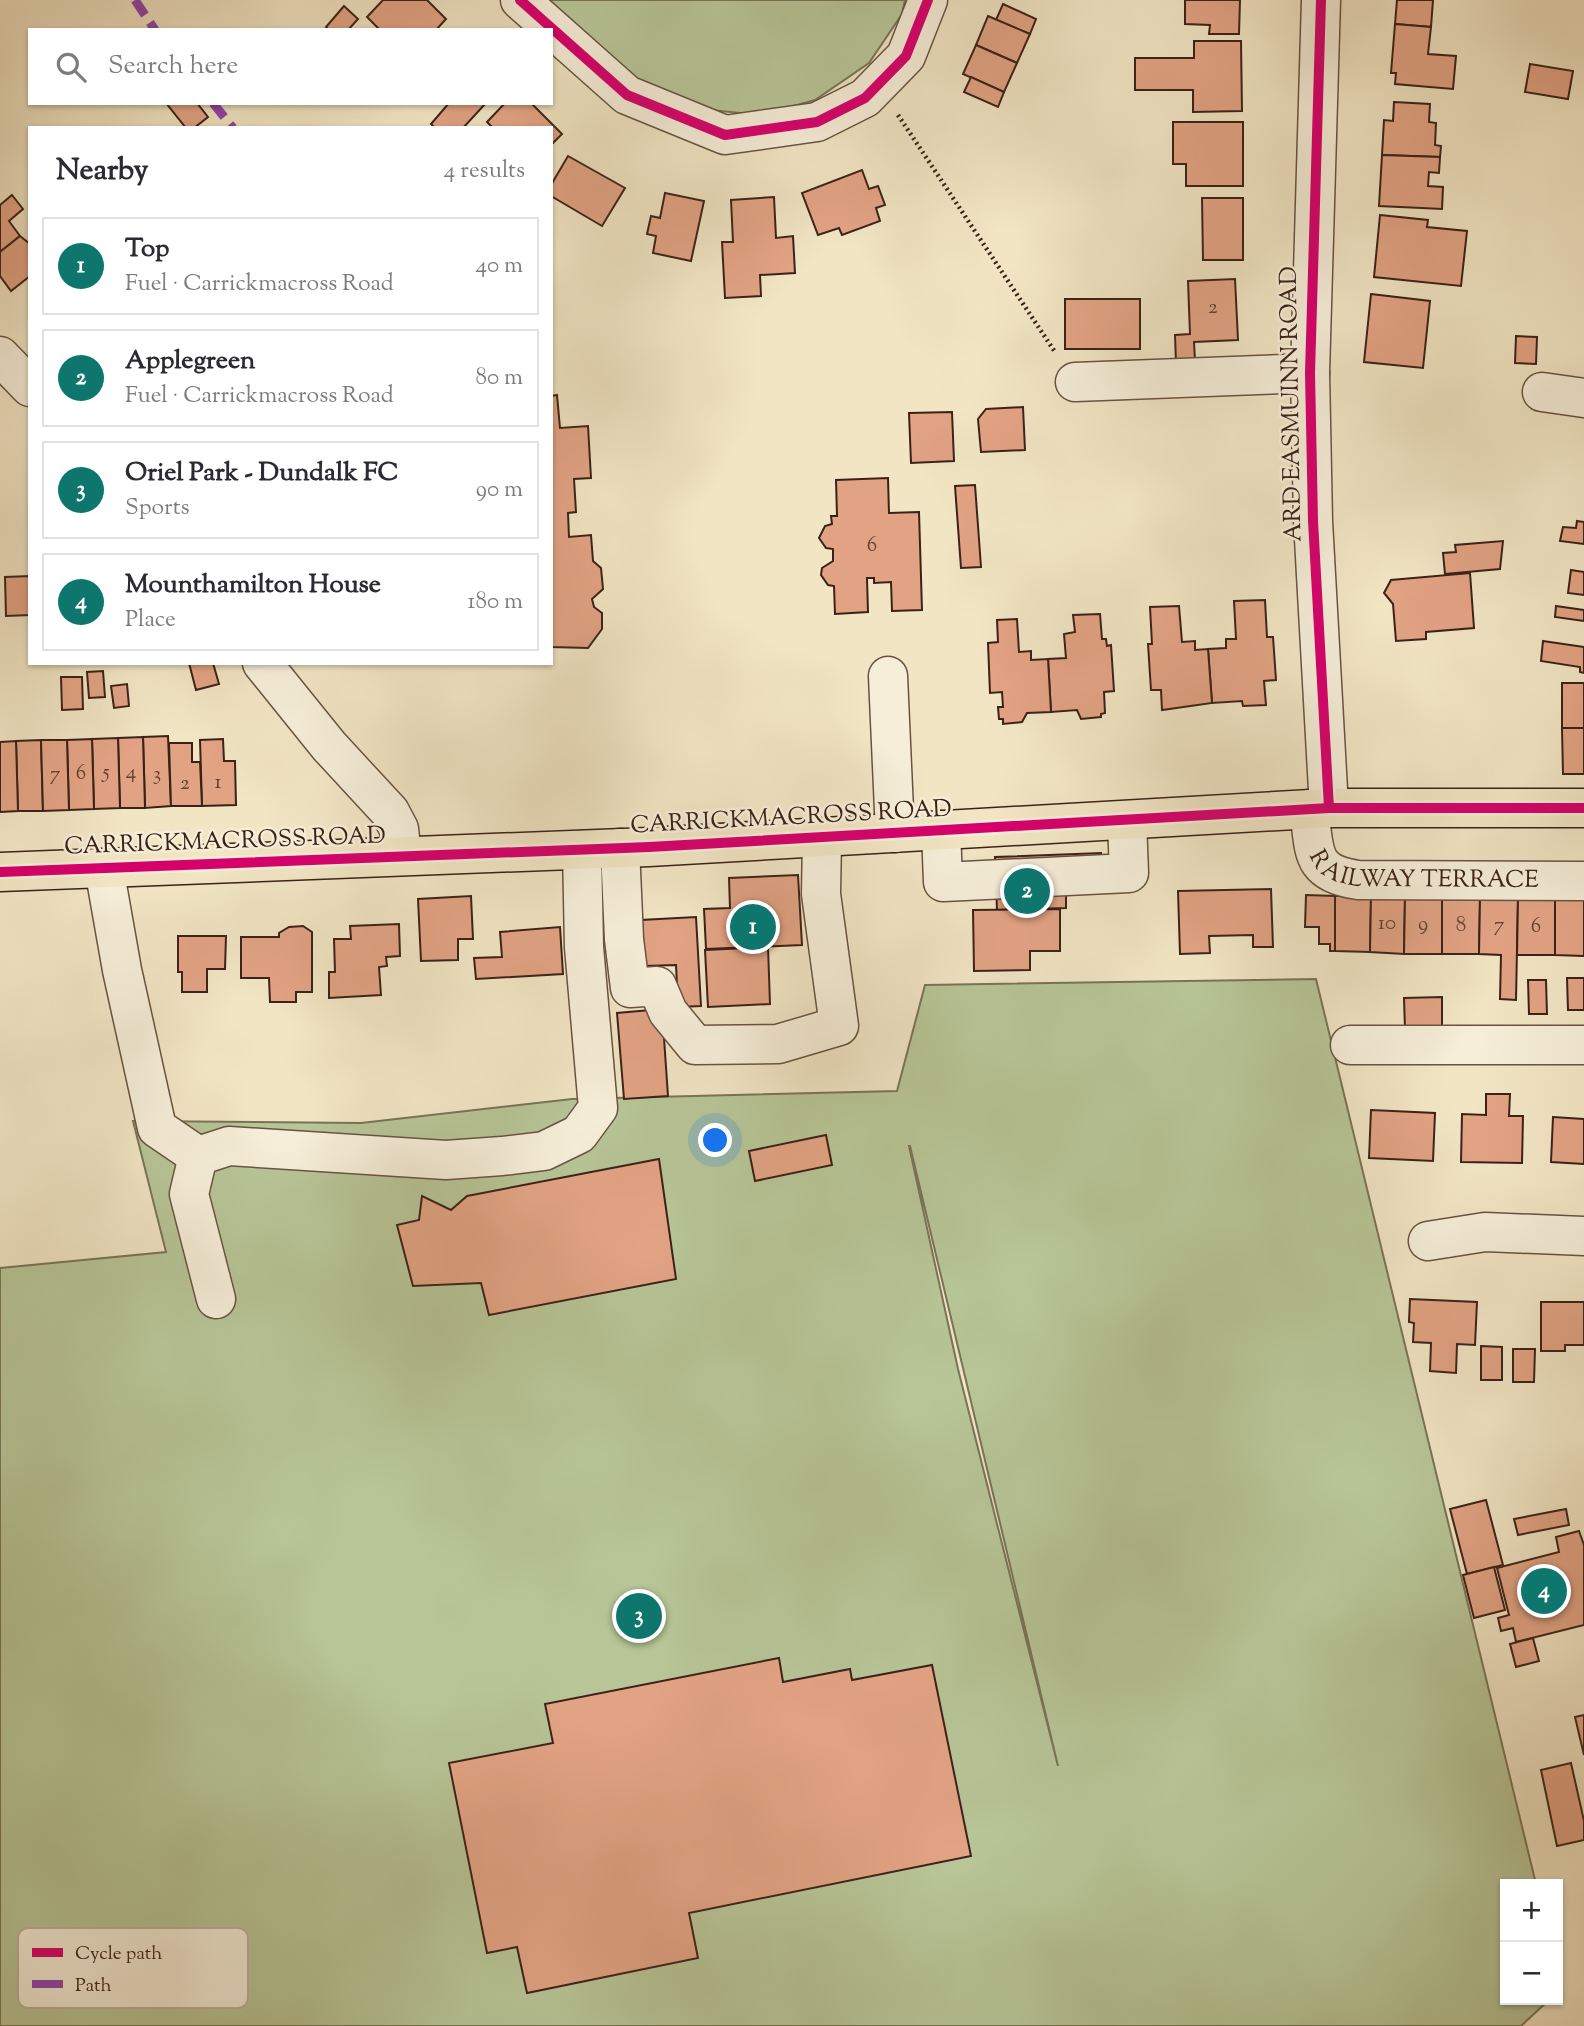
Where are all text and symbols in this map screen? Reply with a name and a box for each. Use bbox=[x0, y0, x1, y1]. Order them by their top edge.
search box bbox=[28, 28, 553, 105]
icon: search bbox=[52, 48, 90, 86]
text: Search here bbox=[108, 48, 238, 85]
text: Nearby bbox=[56, 150, 148, 193]
text: 4 results bbox=[444, 155, 525, 188]
text: Top bbox=[125, 231, 169, 268]
text: 1 bbox=[77, 250, 85, 283]
text: 40 m bbox=[476, 250, 523, 283]
street label: ARD EASMUINN ROAD bbox=[1273, 266, 1311, 542]
text: Fuel · Carrickmacross Road bbox=[125, 268, 394, 301]
house number: 2 bbox=[1208, 293, 1218, 323]
text: Applegreen bbox=[125, 343, 255, 380]
text: 2 bbox=[76, 362, 86, 395]
text: 80 m bbox=[475, 362, 523, 395]
text: Fuel · Carrickmacross Road bbox=[125, 380, 394, 413]
text: Oriel Park - Dundalk FC bbox=[125, 455, 399, 492]
text: 3 bbox=[76, 474, 86, 507]
text: 90 m bbox=[476, 474, 523, 507]
text: Sports bbox=[125, 492, 190, 525]
house number: 6 bbox=[867, 531, 877, 561]
text: Mounthamilton House bbox=[125, 567, 381, 604]
text: 4 bbox=[75, 586, 87, 619]
text: 180 m bbox=[468, 586, 523, 619]
text: Place bbox=[125, 604, 176, 637]
house number: 5 bbox=[101, 758, 110, 788]
house number: 4 bbox=[126, 758, 136, 788]
house number: 6 bbox=[76, 759, 86, 789]
house number: 7 bbox=[50, 760, 61, 790]
house number: 3 bbox=[153, 760, 161, 790]
house number: 1 bbox=[214, 768, 222, 798]
house number: 2 bbox=[180, 769, 190, 799]
street label: CARRICKMACROSS ROAD bbox=[629, 793, 953, 843]
street label: CARRICKMACROSS ROAD bbox=[64, 819, 386, 865]
street label: RAILWAY TERRACE bbox=[1299, 844, 1539, 898]
pin: 2 bbox=[1004, 865, 1050, 917]
pin: 1 bbox=[730, 901, 776, 953]
house number: 10 bbox=[1378, 909, 1396, 939]
house number: 9 bbox=[1418, 910, 1428, 940]
house number: 8 bbox=[1456, 911, 1466, 941]
house number: 7 bbox=[1494, 911, 1505, 941]
house number: 6 bbox=[1531, 912, 1541, 942]
your location bbox=[698, 1123, 732, 1157]
pin: 4 bbox=[1521, 1565, 1567, 1617]
pin: 3 bbox=[616, 1590, 662, 1642]
map controls bbox=[1500, 1879, 1563, 2005]
button: + bbox=[1500, 1879, 1563, 1942]
legend bbox=[18, 1928, 248, 2008]
text: Cycle path bbox=[75, 1941, 162, 1968]
button: − bbox=[1500, 1942, 1563, 2005]
text: Path bbox=[75, 1973, 112, 2000]

